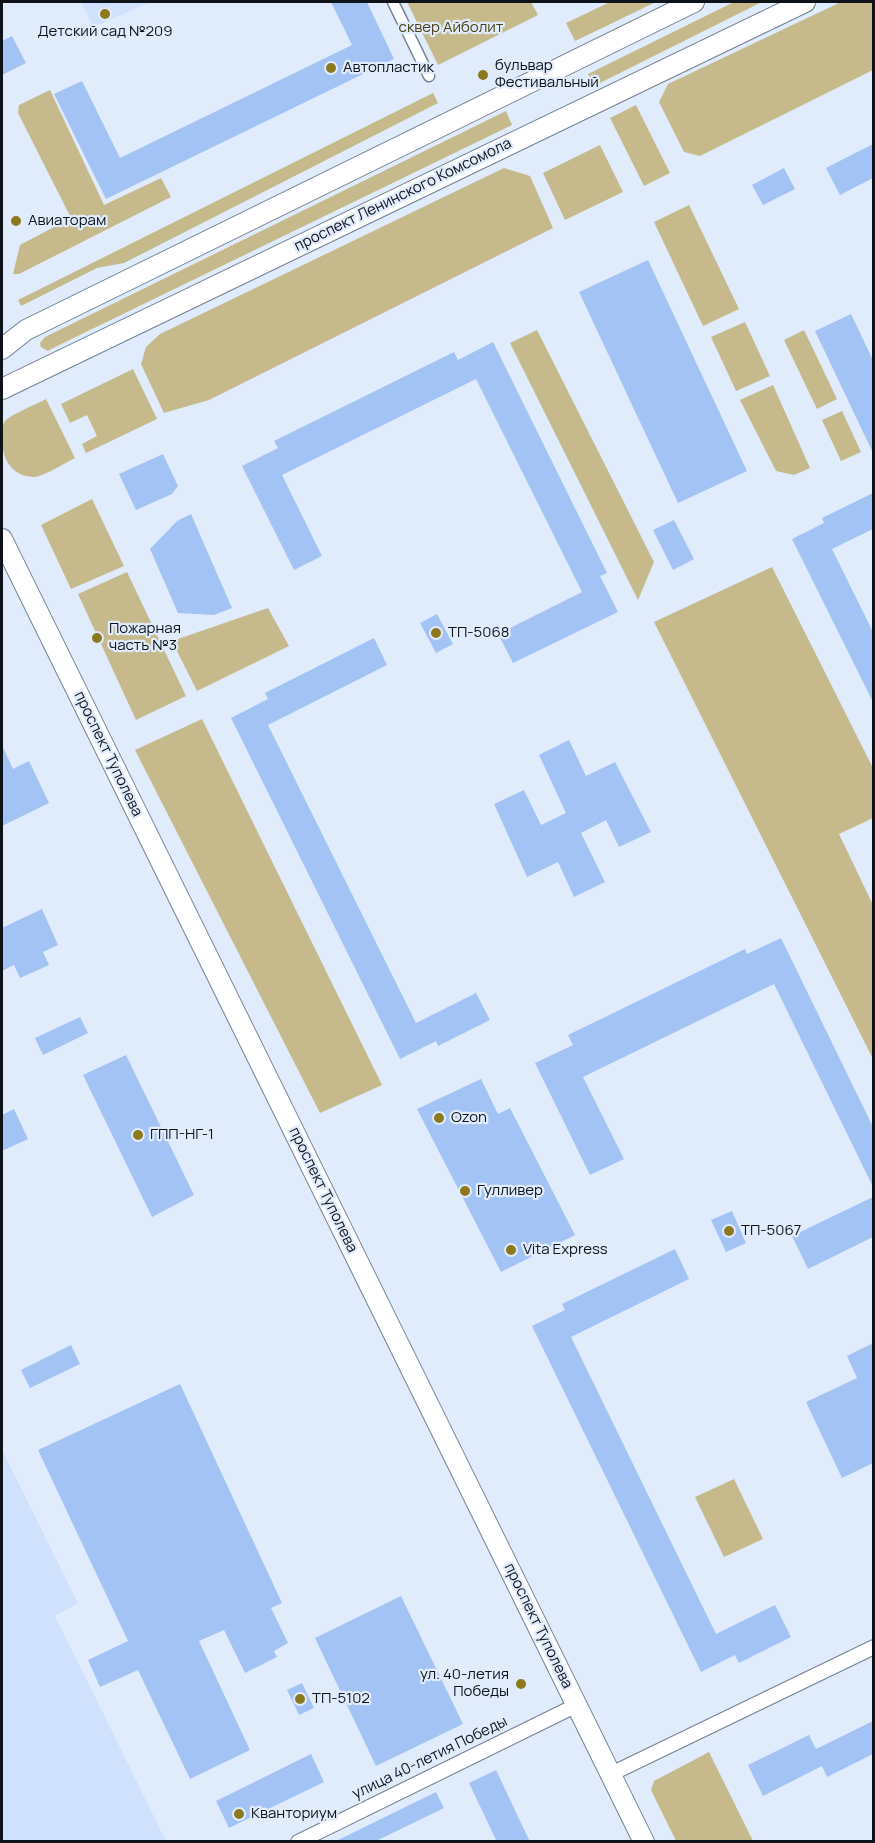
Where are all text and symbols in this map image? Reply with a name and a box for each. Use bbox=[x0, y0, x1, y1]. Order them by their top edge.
marker: Детский сад №209 bbox=[98, 7, 112, 21]
park label: сквер Айболит bbox=[399, 19, 503, 37]
place label: Детский сад №209 bbox=[37, 23, 173, 41]
place label: бульвар Фестивальный bbox=[495, 57, 599, 92]
place label: Автопластик bbox=[343, 59, 434, 77]
marker: Автопластик bbox=[324, 61, 338, 75]
marker: бульвар Фестивальный bbox=[476, 68, 490, 82]
street label: проспект Ленинского Комсомола bbox=[292, 134, 514, 256]
place label: Авиаторам bbox=[28, 212, 106, 230]
marker: Авиаторам bbox=[9, 214, 23, 228]
place label: Пожарная часть №3 bbox=[109, 620, 181, 655]
place label: ТП-5068 bbox=[448, 624, 509, 642]
marker: ТП-5068 bbox=[429, 626, 443, 640]
marker: Пожарная часть №3 bbox=[90, 631, 104, 645]
street label: проспект Туполева bbox=[70, 689, 146, 819]
place label: Ozon bbox=[451, 1109, 487, 1127]
marker: Ozon bbox=[432, 1111, 446, 1125]
street label: проспект Туполева bbox=[285, 1125, 361, 1255]
place label: ГПП-НГ-1 bbox=[150, 1126, 214, 1144]
marker: ГПП-НГ-1 bbox=[131, 1128, 145, 1142]
place label: Гулливер bbox=[477, 1182, 543, 1200]
marker: Гулливер bbox=[458, 1184, 472, 1198]
place label: ТП-5067 bbox=[741, 1222, 801, 1240]
marker: ТП-5067 bbox=[722, 1224, 736, 1238]
place label: Vita Express bbox=[523, 1241, 608, 1259]
marker: Vita Express bbox=[504, 1243, 518, 1257]
street label: проспект Туполева bbox=[500, 1561, 576, 1691]
place label: ул. 40-летия Победы bbox=[420, 1666, 509, 1701]
marker: ул. 40-летия Победы bbox=[514, 1677, 528, 1691]
place label: ТП-5102 bbox=[312, 1690, 370, 1708]
marker: ТП-5102 bbox=[293, 1692, 307, 1706]
street label: улица 40-летия Победы bbox=[350, 1713, 510, 1803]
place label: Кванториум bbox=[251, 1805, 337, 1823]
marker: Кванториум bbox=[232, 1807, 246, 1821]

